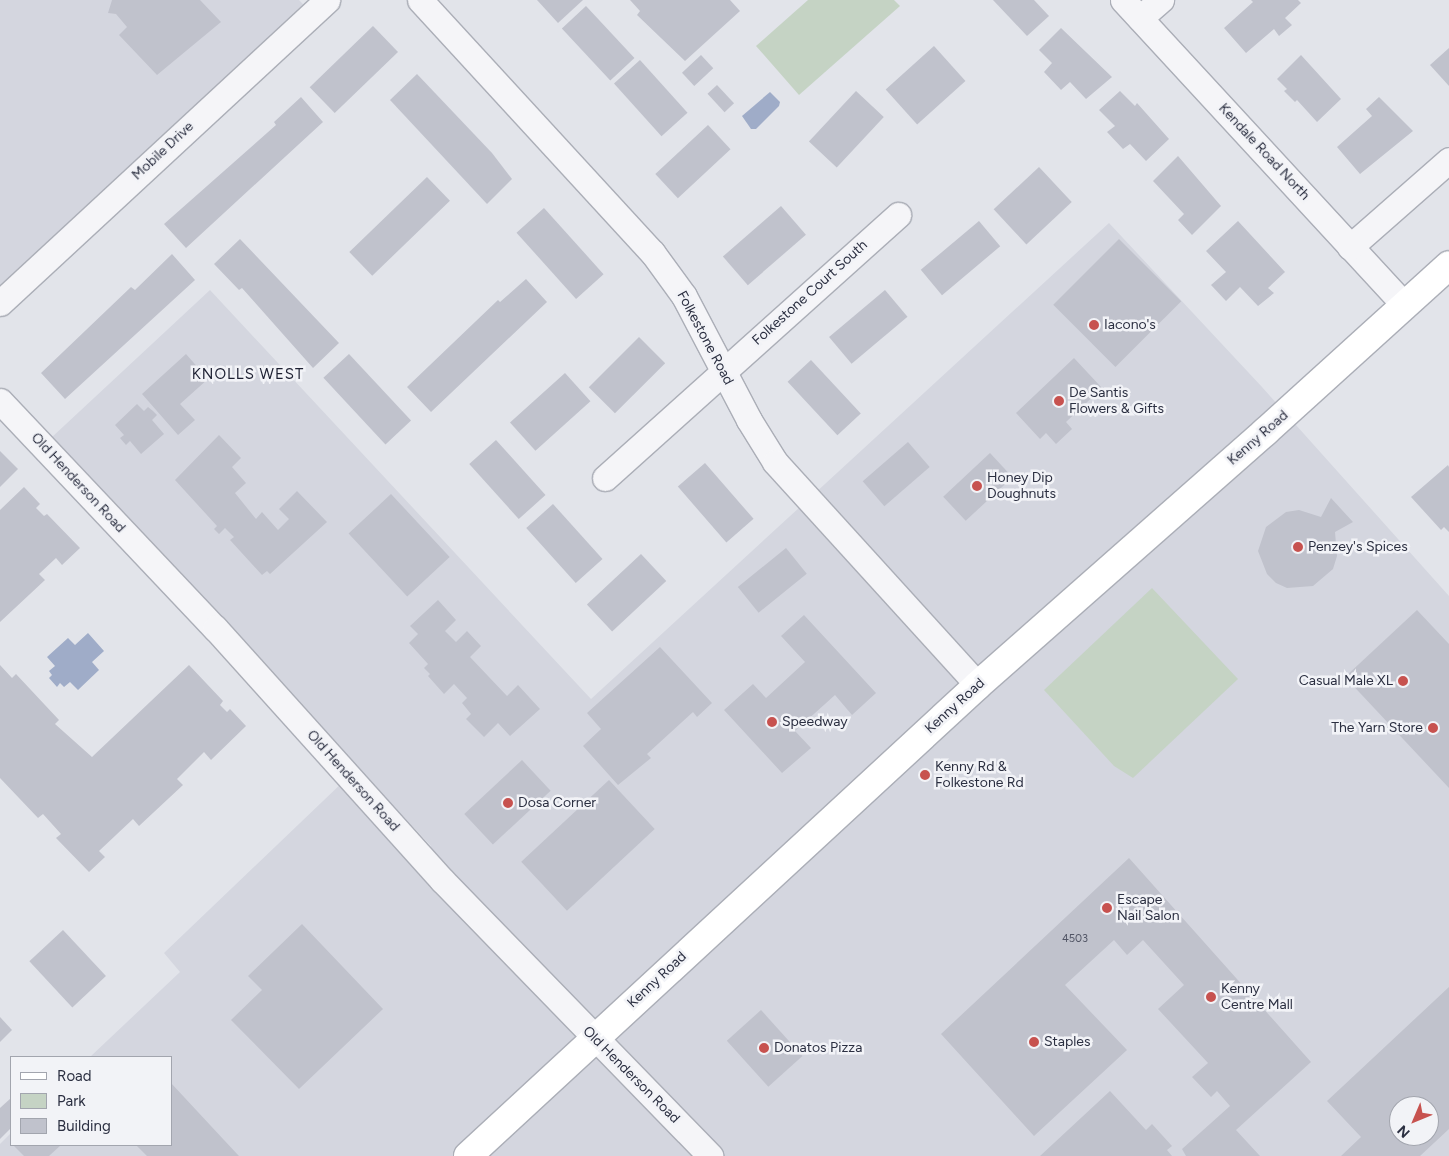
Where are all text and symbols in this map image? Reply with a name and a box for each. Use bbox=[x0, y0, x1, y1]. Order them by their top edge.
street label: Kendale Road North bbox=[1215, 100, 1313, 204]
street label: Mobile Drive bbox=[129, 118, 197, 184]
street label: Folkestone Court South bbox=[749, 237, 871, 349]
street label: Folkestone Road bbox=[673, 288, 737, 388]
place label: Iacono's bbox=[1104, 317, 1156, 333]
marker: Iacono's bbox=[1088, 319, 1100, 331]
district label: KNOLLS WEST bbox=[190, 366, 306, 384]
place label: De Santis Flowers & Gifts bbox=[1069, 385, 1164, 418]
marker: De Santis Flowers & Gifts bbox=[1053, 395, 1065, 407]
street label: Kenny Road bbox=[1224, 407, 1292, 469]
street label: Old Henderson Road bbox=[27, 430, 129, 536]
place label: Honey Dip Doughnuts bbox=[987, 470, 1056, 502]
marker: Honey Dip Doughnuts bbox=[971, 480, 983, 492]
place label: Penzey's Spices bbox=[1308, 539, 1408, 555]
marker: Penzey's Spices bbox=[1292, 541, 1304, 553]
place label: Casual Male XL bbox=[1299, 673, 1393, 689]
street label: Kenny Road bbox=[922, 675, 988, 737]
marker: Casual Male XL bbox=[1397, 675, 1409, 687]
place label: Speedway bbox=[782, 714, 848, 730]
marker: Speedway bbox=[766, 716, 778, 728]
place label: The Yarn Store bbox=[1331, 720, 1423, 736]
marker: The Yarn Store bbox=[1427, 722, 1439, 734]
street label: Old Henderson Road bbox=[303, 727, 403, 835]
place label: Kenny Rd & Folkestone Rd bbox=[935, 759, 1024, 792]
marker: Kenny Rd & Folkestone Rd bbox=[919, 769, 931, 781]
place label: Dosa Corner bbox=[518, 795, 596, 811]
marker: Dosa Corner bbox=[502, 797, 514, 809]
place label: Escape Nail Salon bbox=[1117, 892, 1180, 924]
marker: Escape Nail Salon bbox=[1101, 902, 1113, 914]
house number: 4503 bbox=[1062, 932, 1088, 946]
street label: Kenny Road bbox=[624, 948, 690, 1012]
place label: Kenny Centre Mall bbox=[1221, 981, 1293, 1014]
marker: Kenny Centre Mall bbox=[1205, 991, 1217, 1003]
street label: Old Henderson Road bbox=[579, 1023, 683, 1127]
place label: Staples bbox=[1044, 1034, 1091, 1050]
marker: Staples bbox=[1028, 1036, 1040, 1048]
place label: Donatos Pizza bbox=[774, 1040, 862, 1056]
marker: Donatos Pizza bbox=[758, 1042, 770, 1054]
legend bbox=[10, 1056, 172, 1146]
text: Road bbox=[57, 1067, 92, 1085]
text: Park bbox=[57, 1092, 86, 1110]
north arrow bbox=[1389, 1096, 1439, 1146]
text: Building bbox=[57, 1117, 111, 1135]
text: N bbox=[1394, 1121, 1414, 1141]

